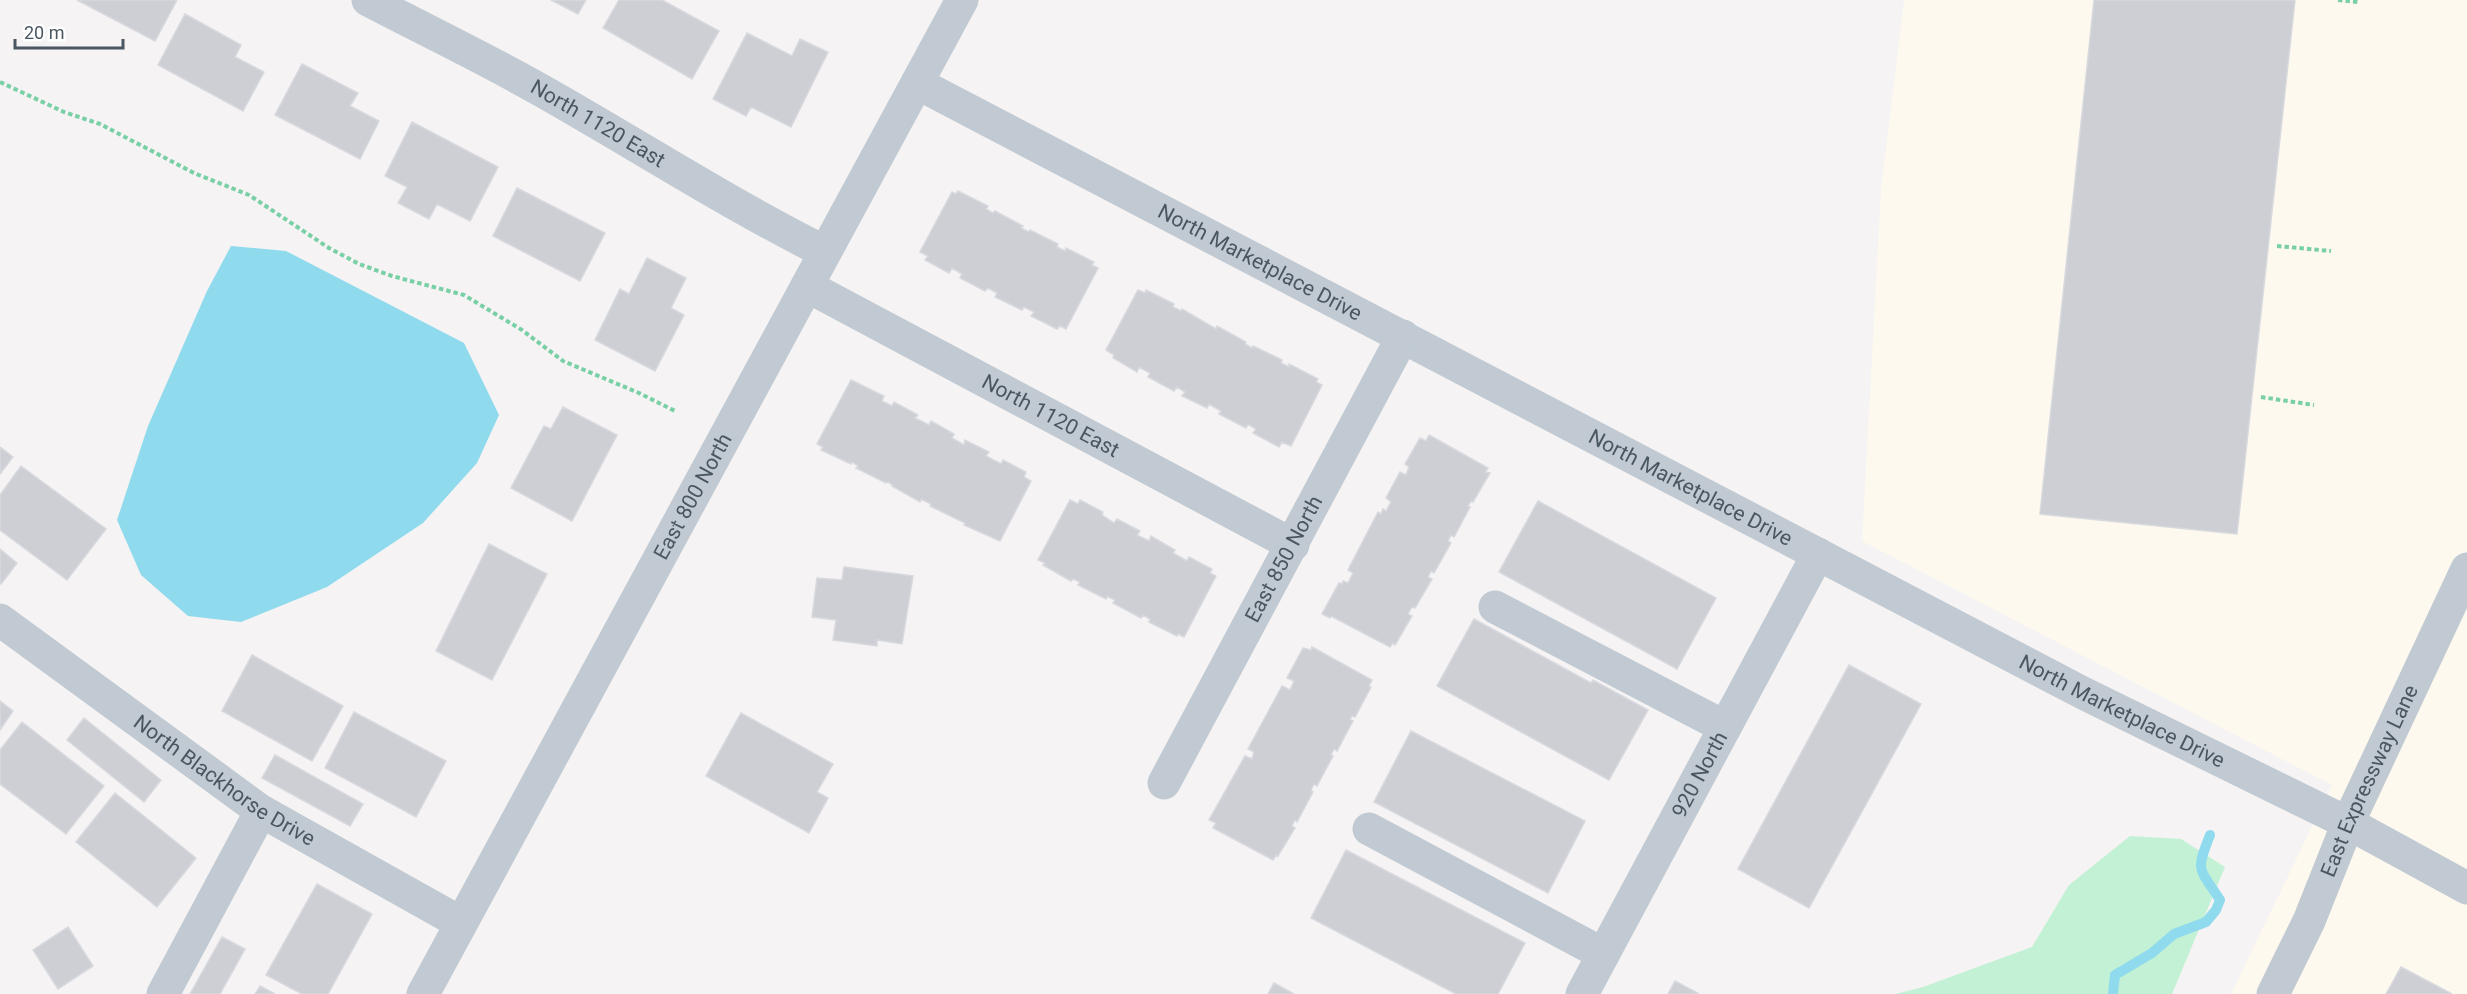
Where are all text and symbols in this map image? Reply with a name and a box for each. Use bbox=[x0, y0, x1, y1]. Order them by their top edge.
scale bar bbox=[15, 12, 123, 50]
text: 20 m bbox=[24, 22, 64, 43]
street label: North 1120 East bbox=[526, 75, 670, 172]
street label: North Marketplace Drive bbox=[1154, 199, 1366, 326]
street label: North 1120 East bbox=[978, 370, 1123, 462]
street label: North Marketplace Drive bbox=[1585, 425, 1796, 551]
street label: East 800 North bbox=[649, 429, 737, 564]
street label: East 850 North bbox=[1240, 492, 1327, 626]
street label: North Marketplace Drive bbox=[2015, 650, 2229, 773]
street label: East Expressway Lane bbox=[2316, 681, 2423, 880]
street label: North Blackhorse Drive bbox=[129, 710, 319, 851]
street label: 920 North bbox=[1667, 728, 1732, 822]

